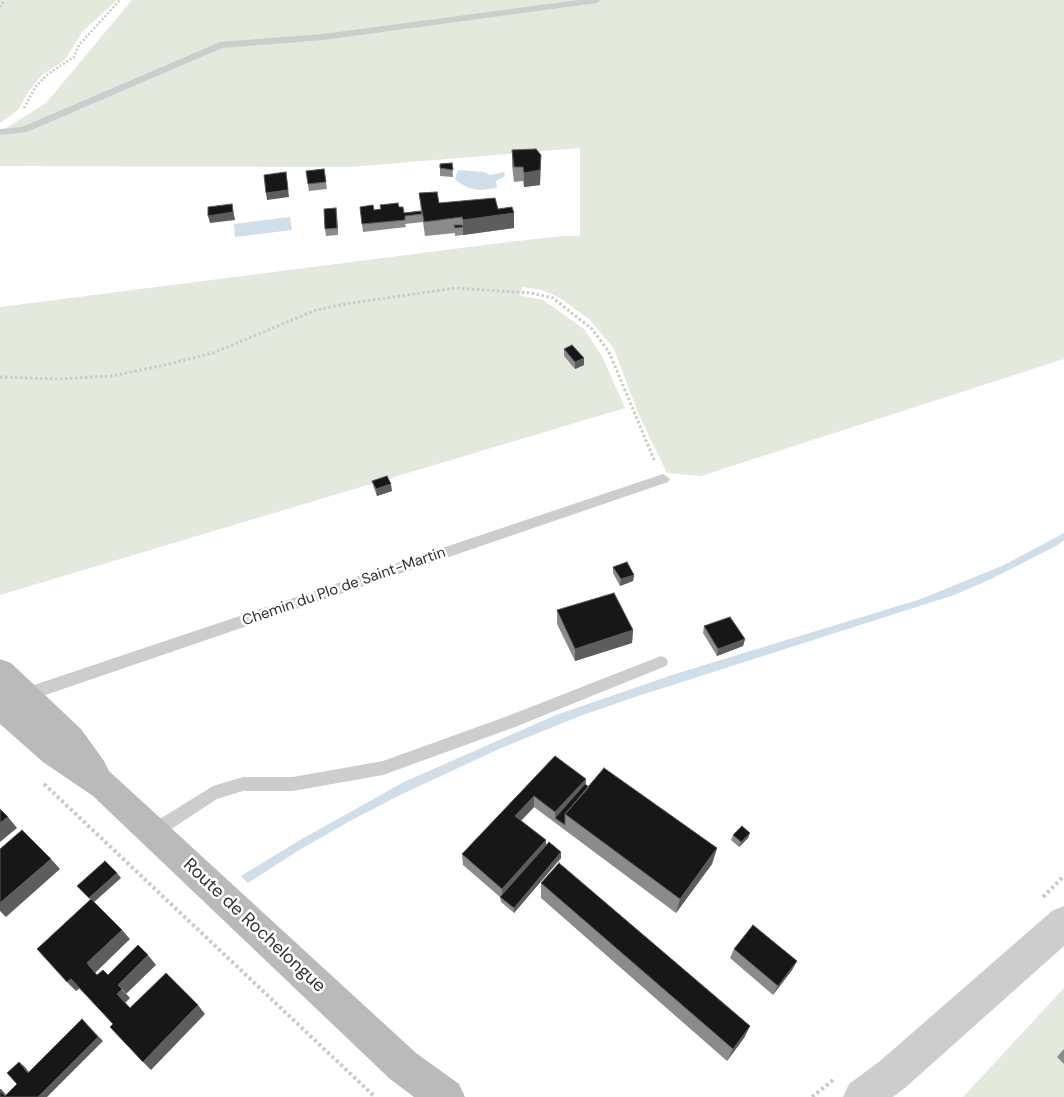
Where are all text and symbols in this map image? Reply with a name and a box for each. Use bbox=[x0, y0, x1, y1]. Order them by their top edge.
street label: Chemin du Plo de Saint-Martin bbox=[240, 544, 448, 630]
street label: Route de Rochelongue bbox=[178, 854, 330, 998]

